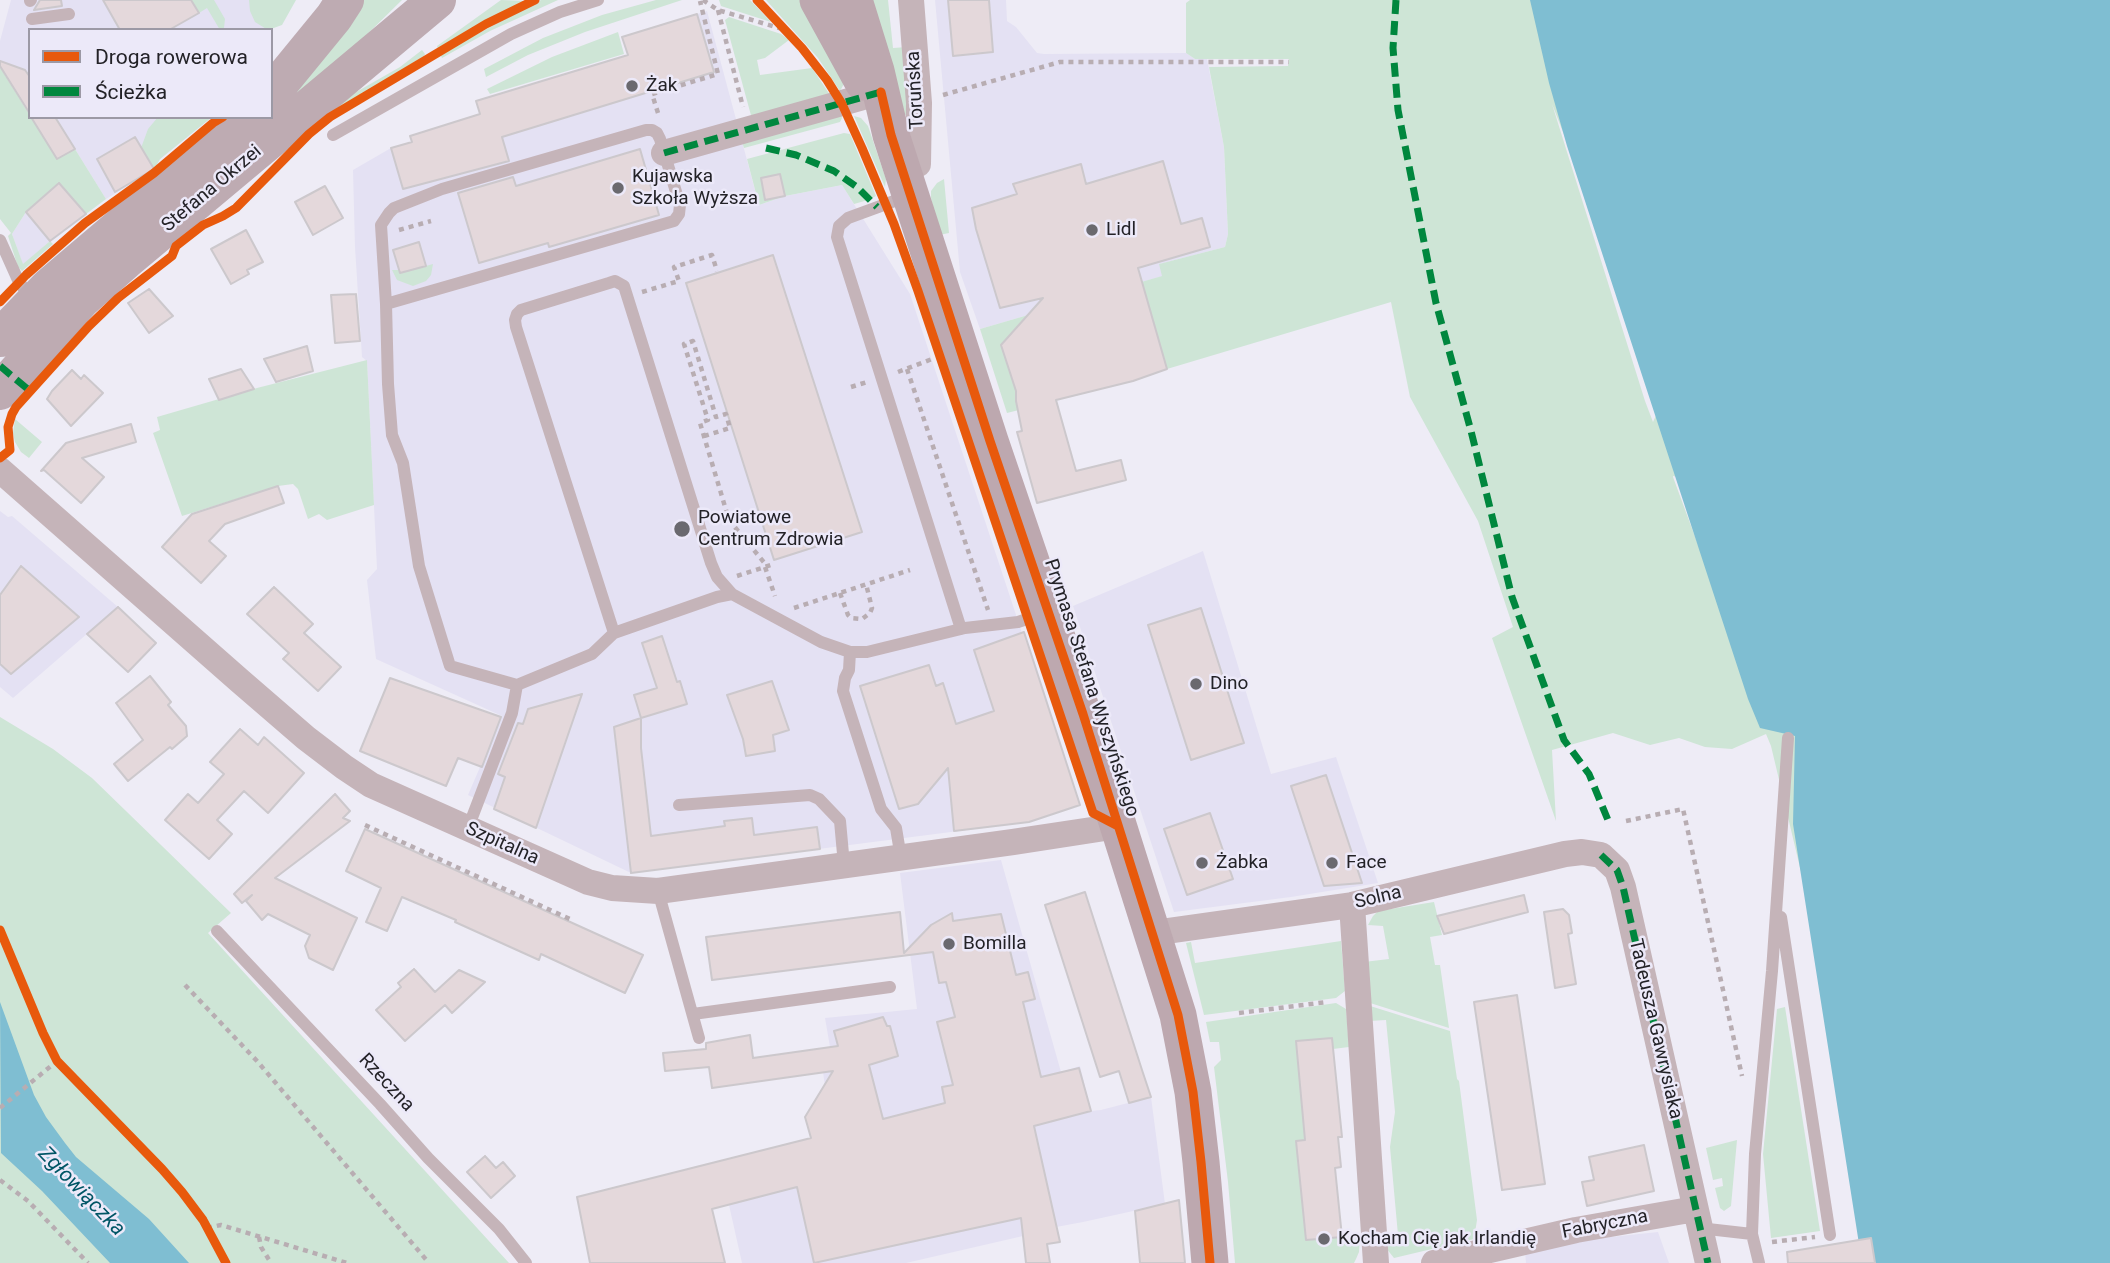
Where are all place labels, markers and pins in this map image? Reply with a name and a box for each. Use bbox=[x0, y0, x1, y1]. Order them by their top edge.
place label: Żak bbox=[646, 75, 677, 97]
marker: Żak bbox=[624, 78, 640, 94]
place label: Kujawska Szkoła Wyższa bbox=[632, 166, 758, 210]
marker: Kujawska Szkoła Wyższa bbox=[610, 180, 626, 196]
place label: Lidl bbox=[1106, 219, 1136, 241]
marker: Lidl bbox=[1084, 222, 1100, 238]
place label: Powiatowe Centrum Zdrowia bbox=[698, 507, 844, 551]
marker: Powiatowe Centrum Zdrowia bbox=[672, 519, 692, 539]
place label: Dino bbox=[1210, 673, 1248, 695]
marker: Dino bbox=[1188, 676, 1204, 692]
place label: Żabka bbox=[1216, 852, 1268, 874]
place label: Face bbox=[1346, 852, 1387, 874]
marker: Żabka bbox=[1194, 855, 1210, 871]
marker: Face bbox=[1324, 855, 1340, 871]
place label: Bomilla bbox=[963, 933, 1027, 955]
marker: Bomilla bbox=[941, 936, 957, 952]
place label: Kocham Cię jak Irlandię bbox=[1338, 1228, 1536, 1250]
marker: Kocham Cię jak Irlandię bbox=[1316, 1231, 1332, 1247]

